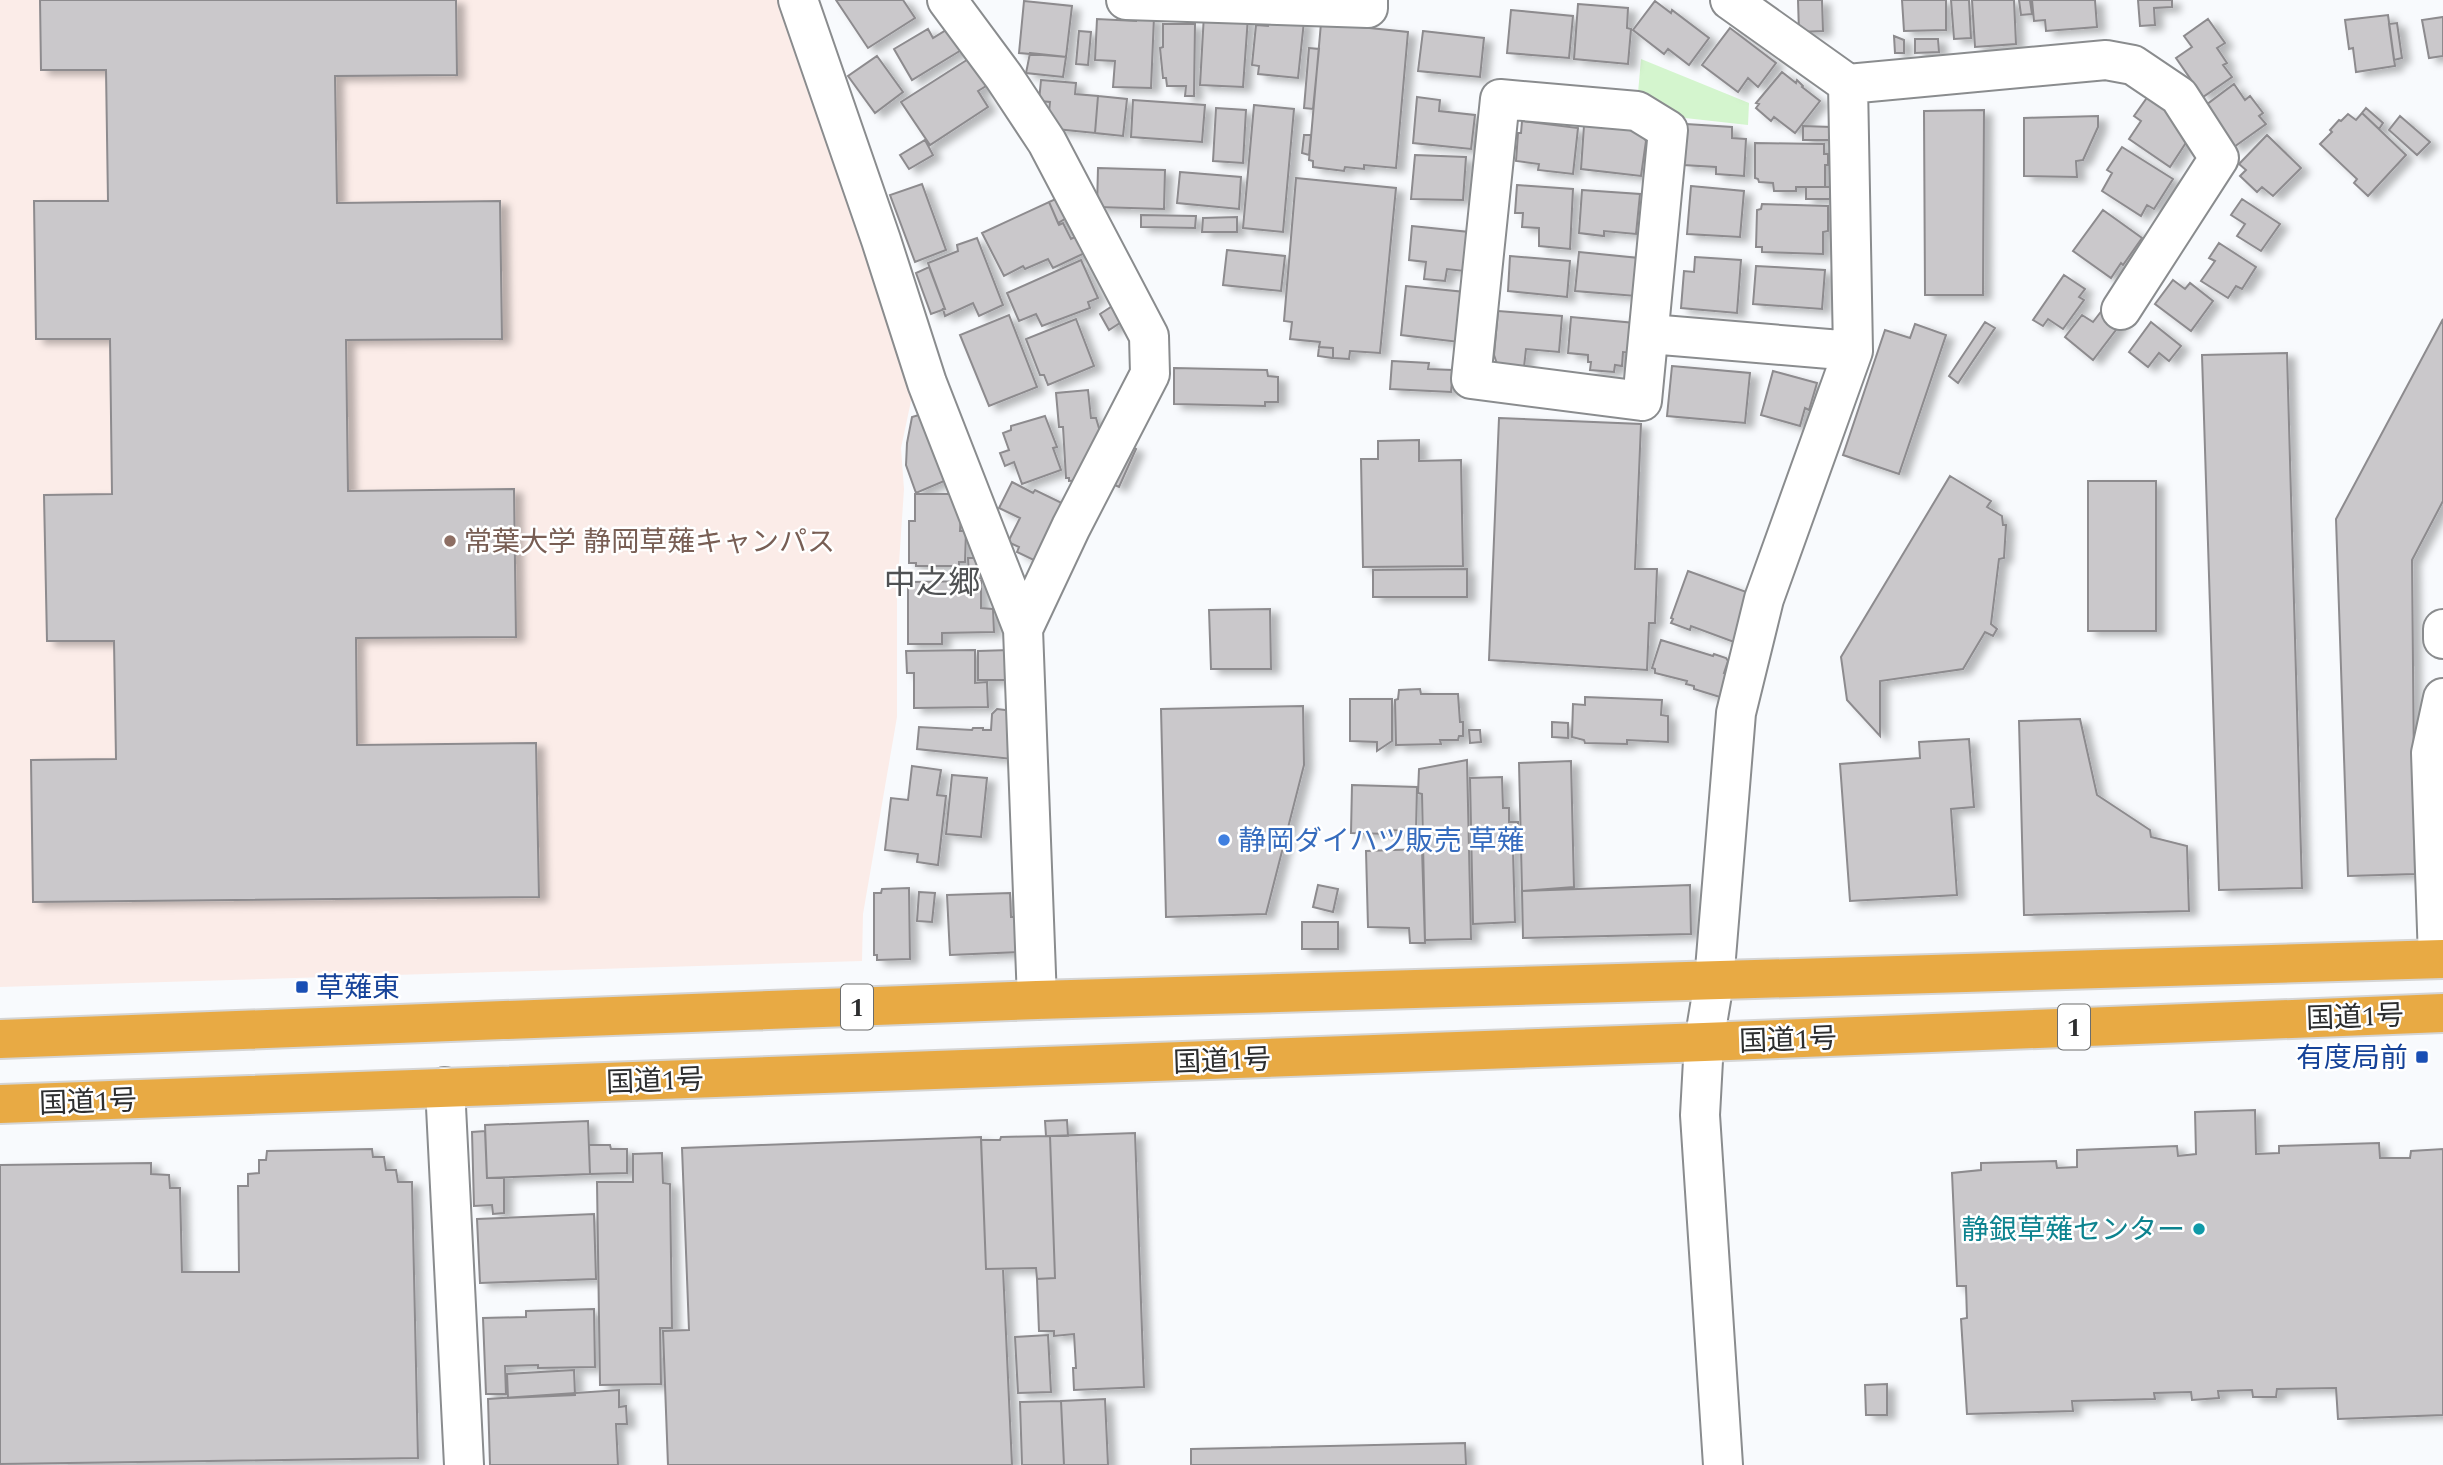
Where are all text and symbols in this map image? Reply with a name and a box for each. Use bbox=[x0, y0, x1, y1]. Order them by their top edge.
place label: 常葉大学 静岡草薙キャンパス bbox=[464, 521, 835, 564]
marker: 常葉大学 静岡草薙キャンパス bbox=[442, 533, 458, 549]
district label: 中之郷 bbox=[884, 559, 980, 608]
place label: 静岡ダイハツ販売 草薙 bbox=[1238, 820, 1524, 863]
marker: 静岡ダイハツ販売 草薙 bbox=[1216, 832, 1232, 848]
place label: 草薙東 bbox=[316, 967, 400, 1010]
marker: 草薙東 bbox=[294, 979, 310, 995]
road number: 1 bbox=[841, 984, 873, 1030]
street label: 国道1号 bbox=[2305, 994, 2405, 1041]
road number: 1 bbox=[2058, 1004, 2090, 1050]
street label: 国道1号 bbox=[1738, 1017, 1838, 1064]
place label: 有度局前 bbox=[2296, 1037, 2408, 1080]
street label: 国道1号 bbox=[1172, 1038, 1272, 1085]
marker: 有度局前 bbox=[2414, 1049, 2430, 1065]
street label: 国道1号 bbox=[605, 1058, 705, 1105]
street label: 国道1号 bbox=[38, 1079, 138, 1126]
place label: 静銀草薙センター bbox=[1961, 1209, 2185, 1252]
marker: 静銀草薙センター bbox=[2191, 1221, 2207, 1237]

